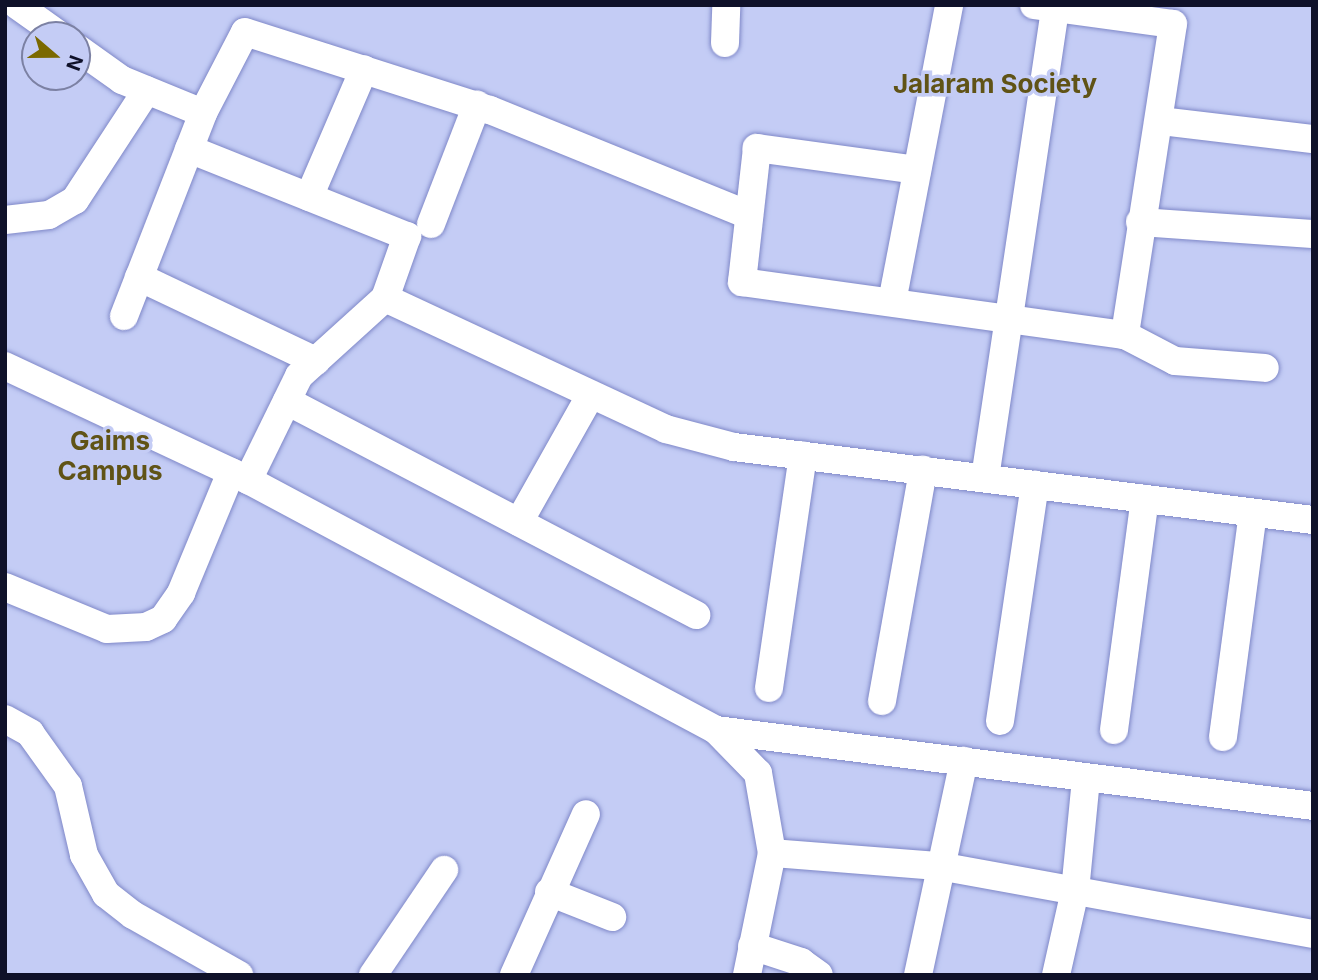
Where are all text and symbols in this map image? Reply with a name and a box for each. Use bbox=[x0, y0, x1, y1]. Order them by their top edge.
north arrow bbox=[21, 21, 91, 91]
text: N bbox=[61, 52, 88, 73]
district label: Jalaram Society bbox=[893, 68, 1097, 100]
district label: Gaims Campus bbox=[57, 425, 163, 486]

